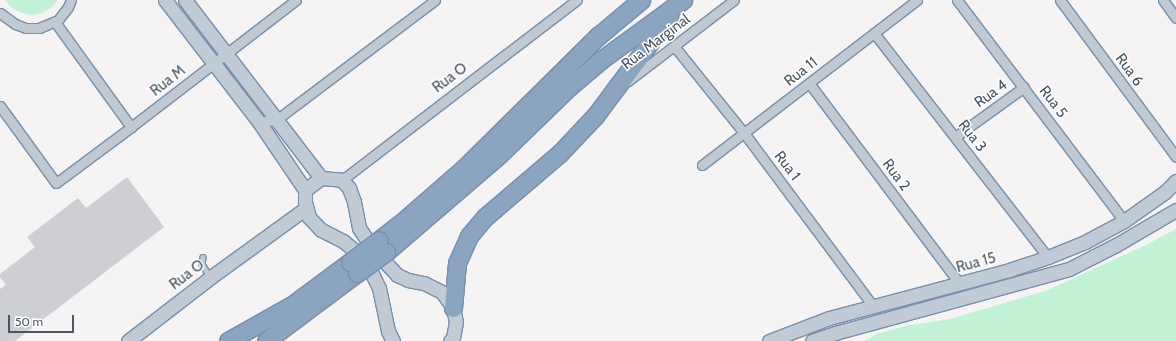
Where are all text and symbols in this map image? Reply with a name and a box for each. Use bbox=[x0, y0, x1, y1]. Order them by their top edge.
street label: Rua Marginal bbox=[618, 10, 694, 74]
street label: Rua 6 bbox=[1111, 50, 1147, 90]
street label: Rua 11 bbox=[781, 53, 821, 91]
street label: Rua O bbox=[429, 59, 471, 97]
street label: Rua M bbox=[147, 62, 189, 100]
street label: Rua 4 bbox=[971, 76, 1011, 112]
street label: Rua 5 bbox=[1035, 82, 1071, 122]
street label: Rua 3 bbox=[954, 117, 990, 155]
street label: Rua 1 bbox=[770, 148, 804, 184]
street label: Rua 2 bbox=[878, 156, 914, 194]
street label: Rua 15 bbox=[954, 249, 998, 277]
street label: Rua O bbox=[166, 256, 208, 294]
scale bar bbox=[10, 307, 76, 333]
text: 50 m bbox=[15, 314, 43, 329]

